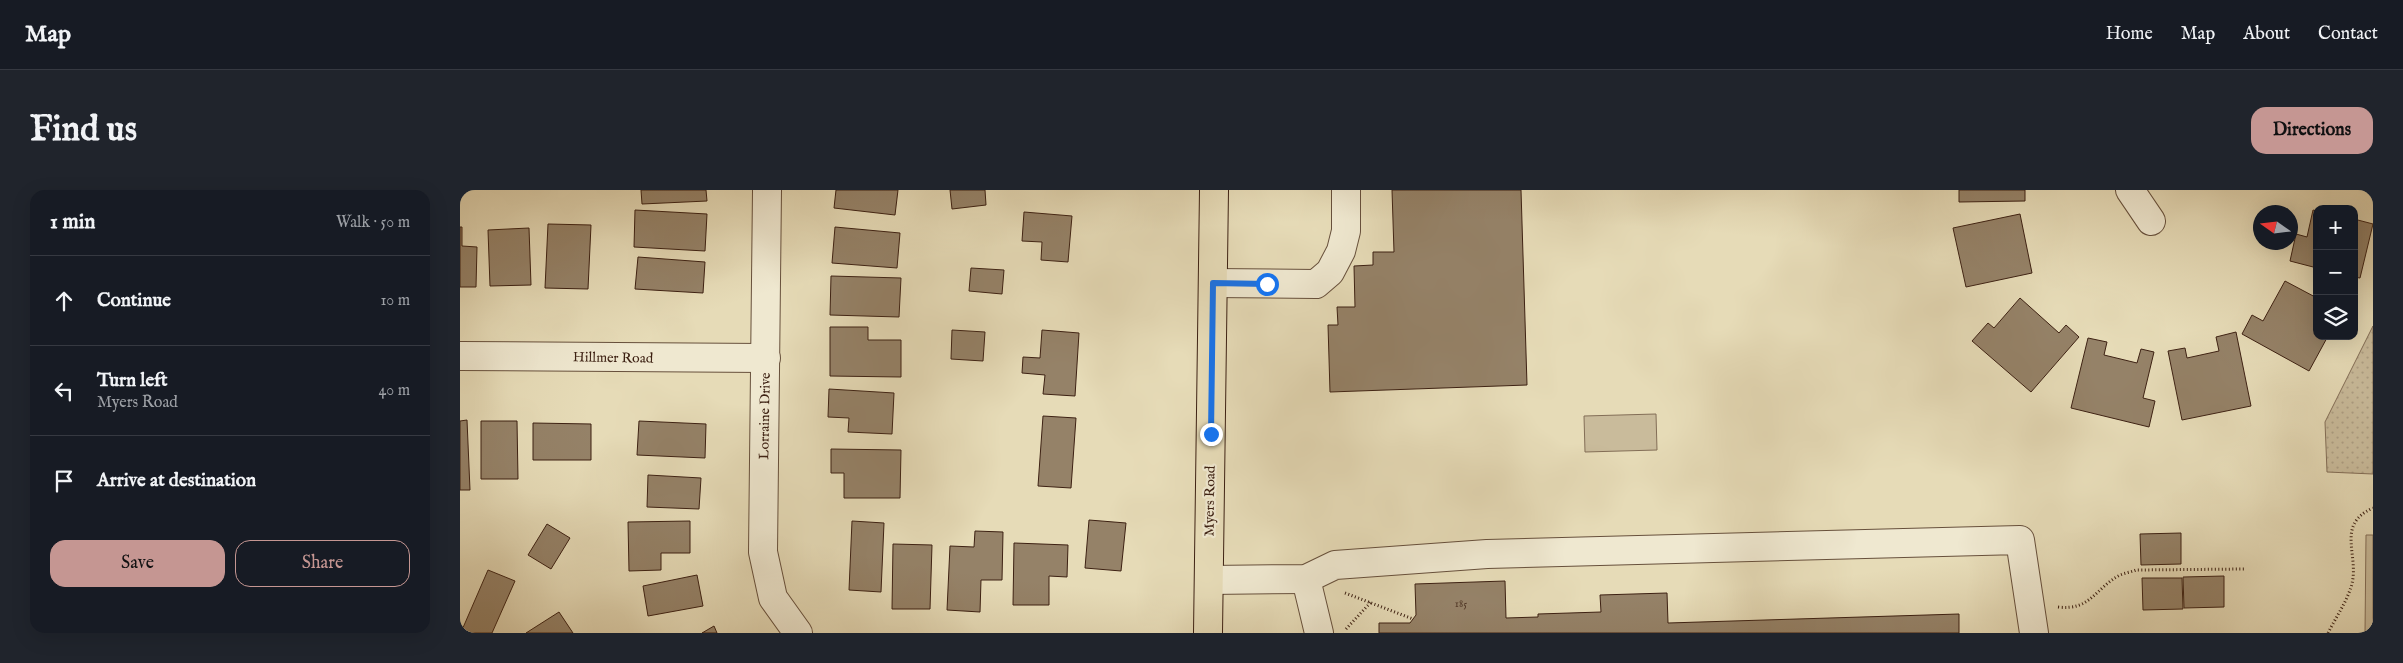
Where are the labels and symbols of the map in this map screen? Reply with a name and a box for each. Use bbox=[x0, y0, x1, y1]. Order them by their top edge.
north arrow bbox=[2253, 205, 2298, 250]
route start bbox=[1256, 273, 1279, 296]
street label: Hillmer Road bbox=[573, 348, 654, 368]
street label: Lorraine Drive bbox=[755, 372, 775, 460]
route end bbox=[1200, 423, 1223, 446]
street label: Myers Road bbox=[1200, 465, 1220, 537]
house number: 185 bbox=[1455, 597, 1467, 611]

